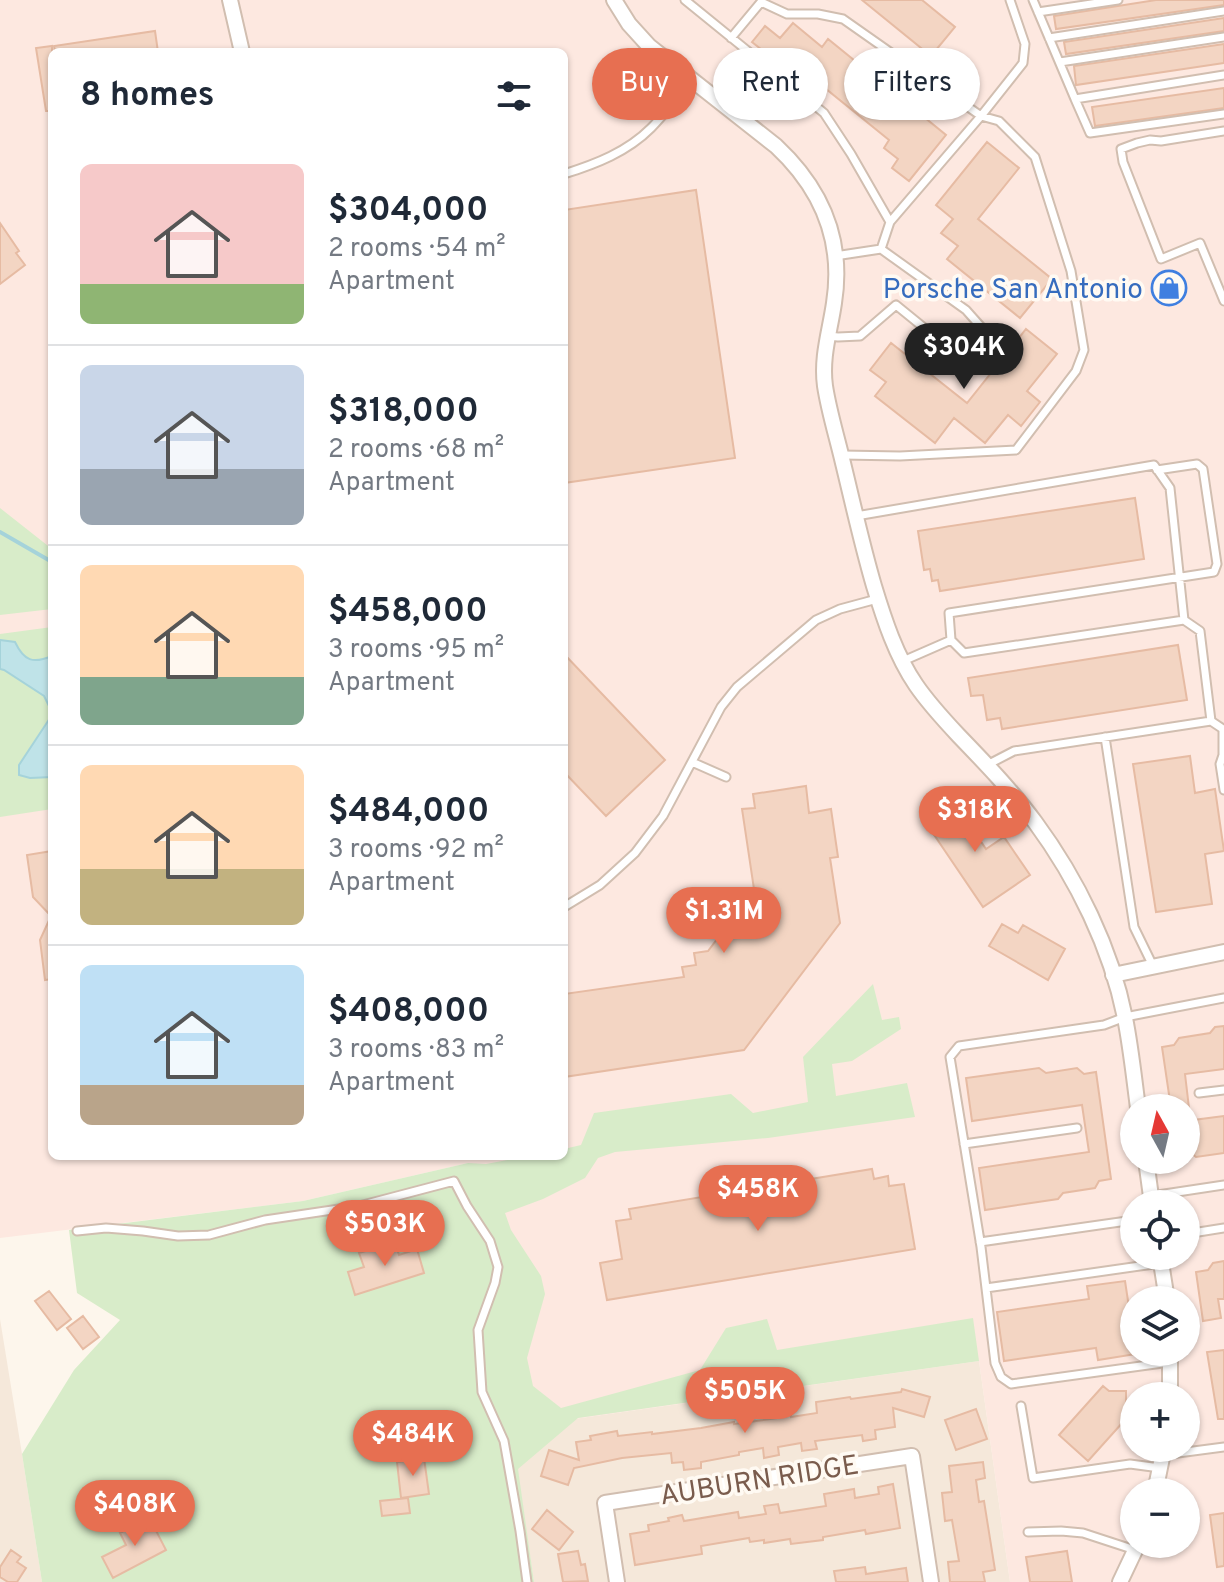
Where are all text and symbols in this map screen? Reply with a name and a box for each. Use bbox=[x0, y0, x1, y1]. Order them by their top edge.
chip: Buy bbox=[592, 48, 697, 120]
chip: Rent bbox=[713, 48, 828, 120]
chip: Filters bbox=[844, 48, 980, 120]
icon: filters bbox=[492, 74, 536, 118]
text: 8 homes bbox=[80, 75, 214, 118]
text: $304,000 bbox=[328, 190, 488, 233]
icon: home bbox=[144, 196, 240, 292]
text: 2 rooms · 54 m² bbox=[328, 233, 506, 266]
text: Apartment bbox=[328, 266, 455, 299]
shop icon: Porsche San Antonio bbox=[1150, 269, 1188, 307]
place label: Porsche San Antonio bbox=[883, 273, 1143, 309]
pin: $304K bbox=[908, 323, 1020, 391]
text: $304K bbox=[922, 332, 1006, 365]
text: $318,000 bbox=[328, 391, 479, 434]
icon: home bbox=[144, 397, 240, 493]
text: 2 rooms · 68 m² bbox=[328, 434, 504, 467]
text: Apartment bbox=[328, 467, 455, 500]
text: $458,000 bbox=[328, 591, 488, 634]
icon: home bbox=[144, 597, 240, 693]
text: 3 rooms · 95 m² bbox=[328, 634, 504, 667]
text: Apartment bbox=[328, 667, 455, 700]
pin: $318K bbox=[919, 786, 1031, 854]
text: $484,000 bbox=[328, 791, 489, 834]
text: $318K bbox=[937, 795, 1013, 828]
icon: home bbox=[144, 797, 240, 893]
text: 3 rooms · 92 m² bbox=[328, 834, 504, 867]
text: Apartment bbox=[328, 867, 455, 900]
pin: $1.31M bbox=[659, 887, 789, 955]
text: $1.31M bbox=[684, 896, 764, 929]
text: $408,000 bbox=[328, 991, 489, 1034]
icon: home bbox=[144, 997, 240, 1093]
text: 3 rooms · 83 m² bbox=[328, 1034, 504, 1067]
text: Apartment bbox=[328, 1067, 455, 1100]
north arrow bbox=[1120, 1094, 1200, 1174]
map controls bbox=[1120, 1094, 1200, 1558]
pin: $458K bbox=[702, 1165, 814, 1233]
text: $458K bbox=[717, 1174, 799, 1207]
button: locate bbox=[1120, 1190, 1200, 1270]
pin: $503K bbox=[329, 1200, 441, 1268]
text: $503K bbox=[344, 1209, 426, 1242]
button: layers bbox=[1120, 1286, 1200, 1366]
pin: $505K bbox=[689, 1367, 801, 1435]
text: $505K bbox=[704, 1376, 786, 1409]
button: + bbox=[1120, 1382, 1200, 1462]
pin: $484K bbox=[357, 1410, 469, 1478]
text: $484K bbox=[371, 1419, 455, 1452]
street label: AUBURN RIDGE bbox=[657, 1448, 862, 1515]
button: − bbox=[1120, 1478, 1200, 1558]
pin: $408K bbox=[79, 1480, 191, 1548]
text: $408K bbox=[93, 1489, 177, 1522]

